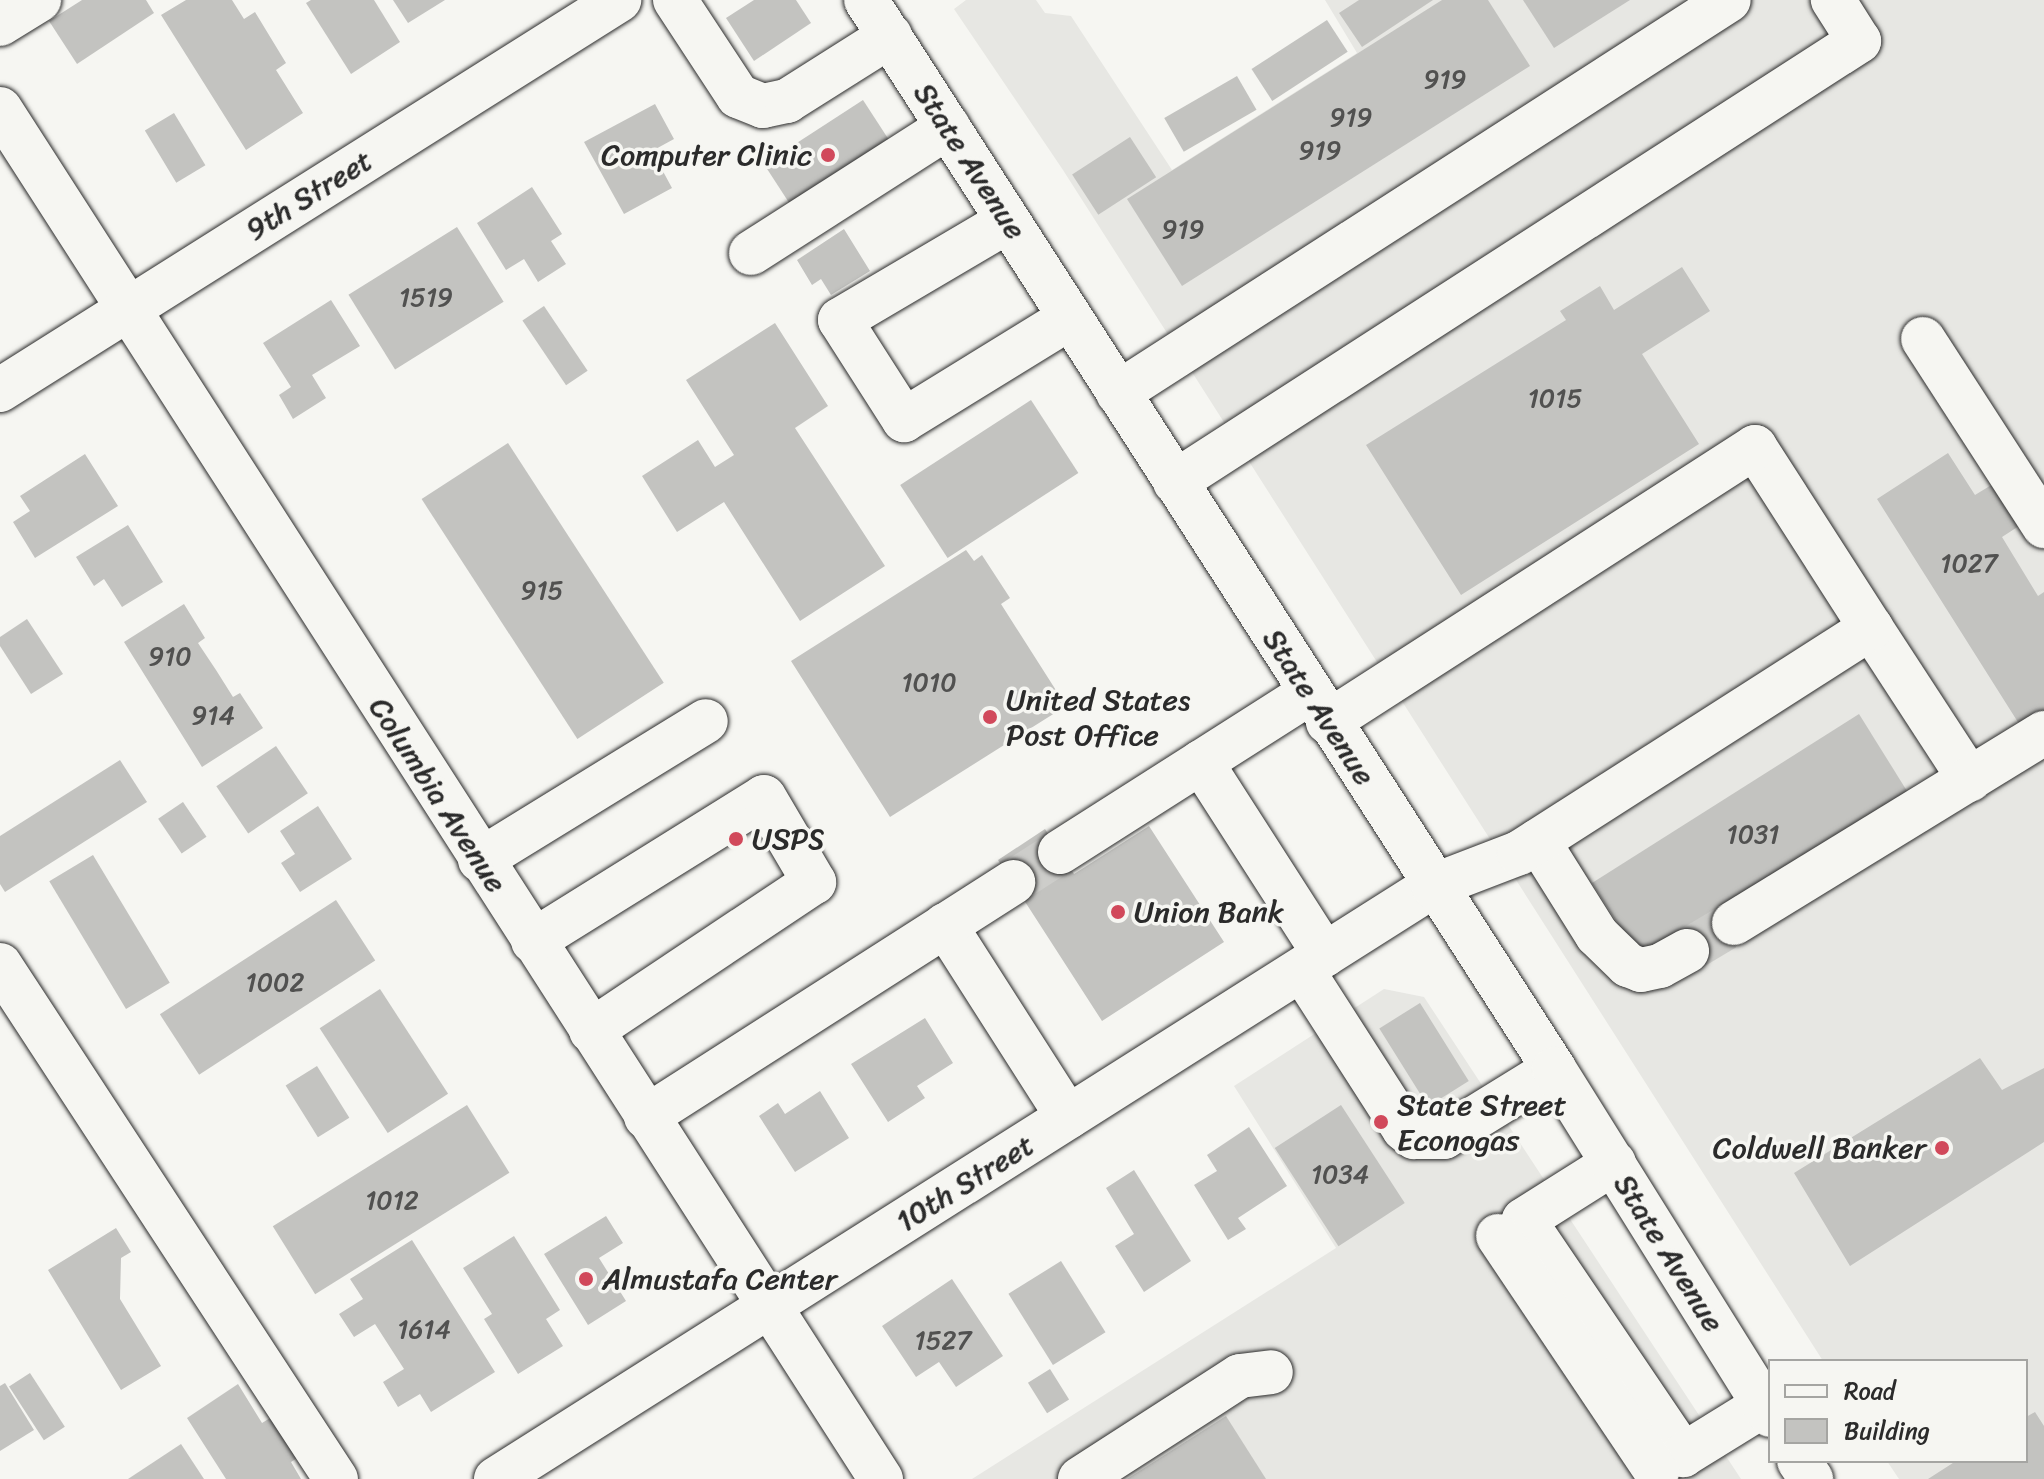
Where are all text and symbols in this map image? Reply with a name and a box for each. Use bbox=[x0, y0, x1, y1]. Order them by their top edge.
house number: 919 bbox=[1423, 64, 1467, 96]
street label: State Avenue bbox=[906, 76, 1034, 246]
house number: 919 bbox=[1329, 102, 1373, 134]
house number: 919 bbox=[1298, 135, 1342, 167]
place label: Computer Clinic bbox=[601, 137, 812, 173]
street label: 9th Street bbox=[239, 142, 379, 248]
marker: Computer Clinic bbox=[819, 146, 837, 164]
house number: 919 bbox=[1161, 214, 1205, 246]
house number: 1519 bbox=[399, 282, 453, 314]
house number: 1015 bbox=[1528, 383, 1582, 415]
house number: 1027 bbox=[1940, 548, 1998, 580]
house number: 915 bbox=[520, 575, 564, 607]
street label: State Avenue bbox=[1255, 622, 1383, 792]
house number: 910 bbox=[148, 641, 192, 673]
house number: 1010 bbox=[901, 667, 957, 699]
place label: United States Post Office bbox=[1006, 682, 1190, 752]
street label: Columbia Avenue bbox=[362, 691, 514, 899]
house number: 914 bbox=[191, 700, 235, 732]
marker: United States Post Office bbox=[981, 708, 999, 726]
house number: 1031 bbox=[1726, 819, 1780, 851]
place label: USPS bbox=[752, 821, 824, 857]
marker: USPS bbox=[727, 830, 745, 848]
place label: Union Bank bbox=[1134, 894, 1284, 930]
marker: Union Bank bbox=[1109, 903, 1127, 921]
house number: 1002 bbox=[245, 967, 305, 999]
place label: State Street Econogas bbox=[1397, 1087, 1568, 1158]
marker: State Street Econogas bbox=[1372, 1113, 1390, 1131]
street label: 10th Street bbox=[889, 1126, 1041, 1240]
place label: Coldwell Banker bbox=[1713, 1130, 1926, 1166]
marker: Coldwell Banker bbox=[1933, 1139, 1951, 1157]
house number: 1034 bbox=[1311, 1159, 1369, 1191]
street label: State Avenue bbox=[1606, 1168, 1732, 1338]
house number: 1012 bbox=[365, 1185, 419, 1217]
place label: Almustafa Center bbox=[602, 1261, 837, 1297]
marker: Almustafa Center bbox=[577, 1270, 595, 1288]
house number: 1614 bbox=[397, 1314, 451, 1346]
house number: 1527 bbox=[915, 1325, 971, 1357]
legend bbox=[1768, 1359, 2028, 1463]
text: Road bbox=[1844, 1370, 1895, 1412]
text: Building bbox=[1844, 1410, 1930, 1452]

